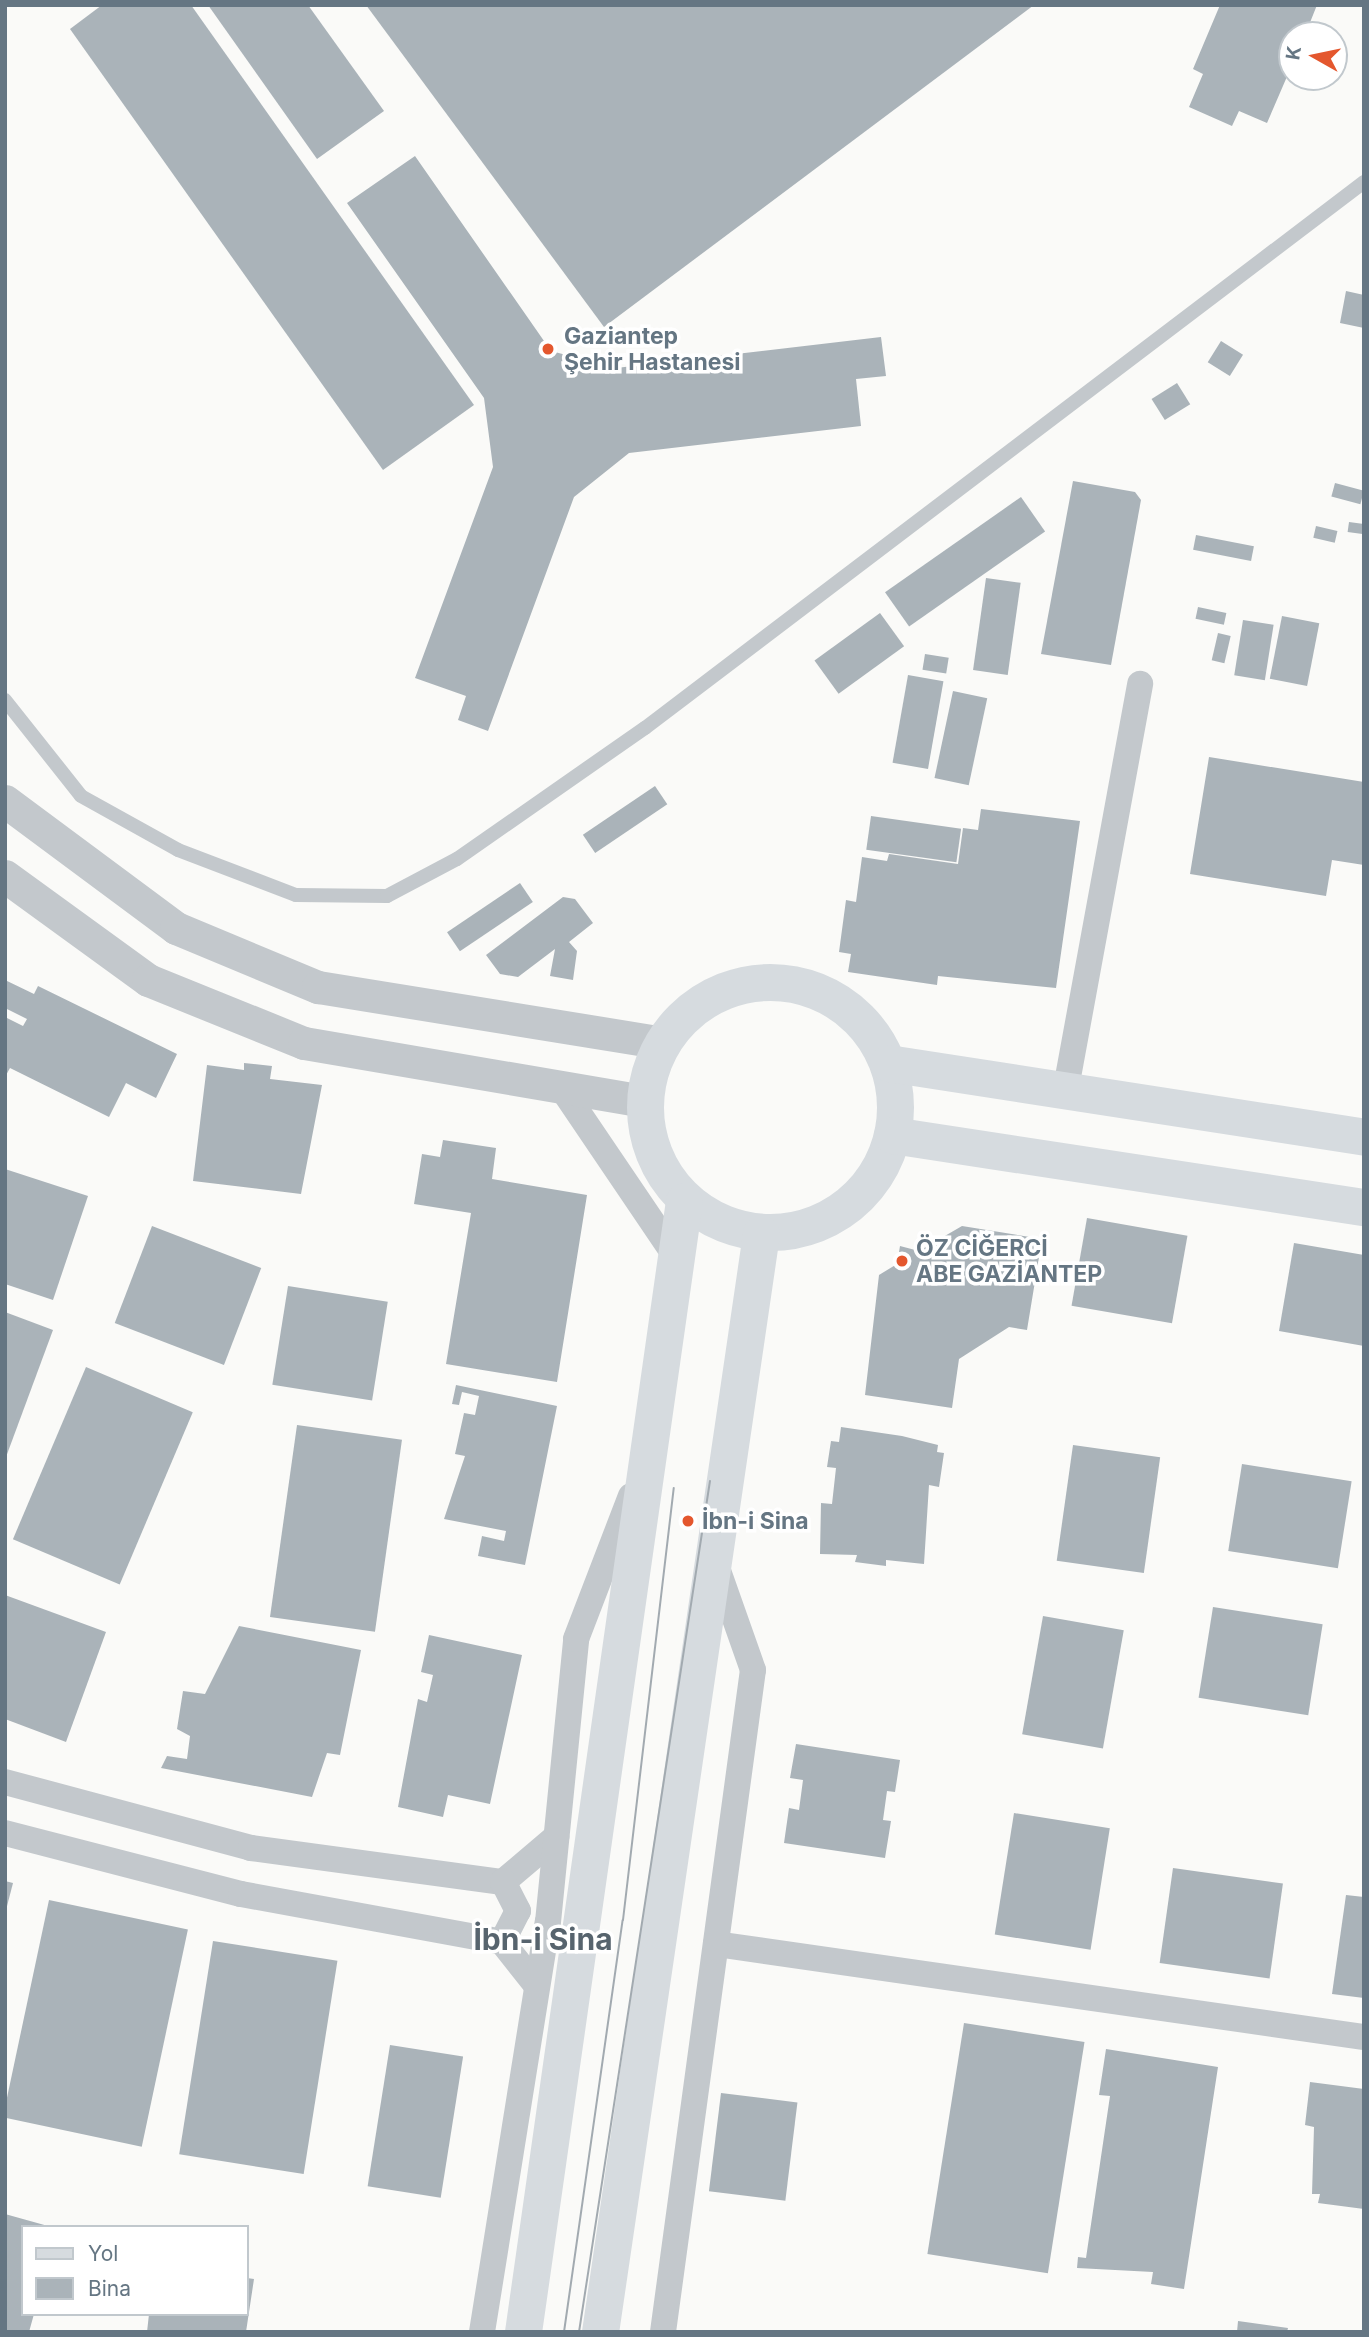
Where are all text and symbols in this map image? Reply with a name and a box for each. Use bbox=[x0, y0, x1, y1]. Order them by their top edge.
north arrow bbox=[1278, 21, 1348, 91]
text: K bbox=[1281, 44, 1306, 62]
place label: Gaziantep Şehir Hastanesi bbox=[564, 322, 741, 376]
marker: Gaziantep Şehir Hastanesi bbox=[538, 339, 558, 359]
place label: ÖZ CİĞERCİ ABE GAZİANTEP bbox=[916, 1234, 1102, 1288]
marker: ÖZ CİĞERCİ ABE GAZİANTEP bbox=[894, 1253, 910, 1269]
place label: İbn-i Sina bbox=[702, 1507, 809, 1535]
marker: İbn-i Sina bbox=[680, 1513, 696, 1529]
district label: İbn-i Sina bbox=[473, 1921, 613, 1957]
legend bbox=[21, 2225, 248, 2316]
text: Yol bbox=[88, 2241, 118, 2266]
text: Bina bbox=[88, 2276, 131, 2301]

